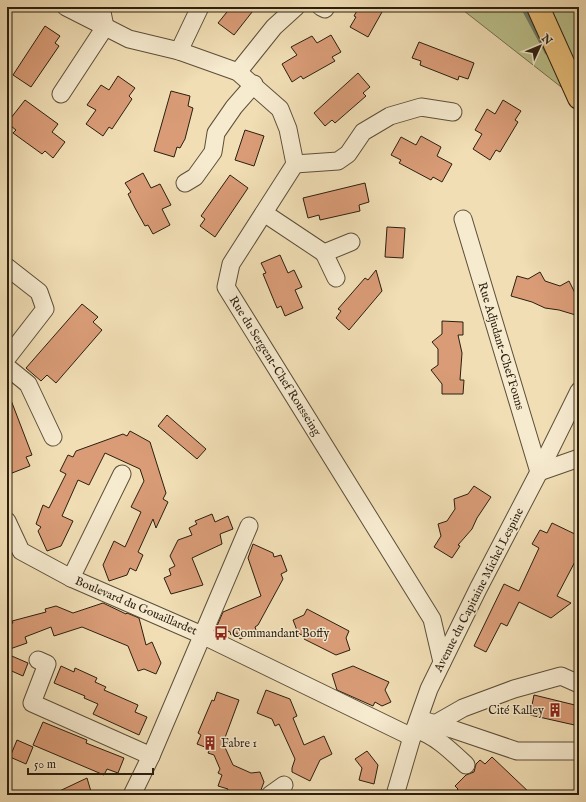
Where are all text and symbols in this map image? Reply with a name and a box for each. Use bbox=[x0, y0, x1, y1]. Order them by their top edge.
north arrow bbox=[520, 26, 560, 66]
text: N bbox=[537, 31, 555, 48]
street label: Rue Adjudant-Chef Founs bbox=[474, 280, 528, 412]
street label: Rue du Sergent-Chef Rousseing bbox=[226, 293, 325, 439]
street label: Avenue du Capitaine Michel Lespine bbox=[430, 505, 528, 676]
street label: Boulevard du Gouaillardet bbox=[73, 573, 199, 639]
bus stop icon: Commandant Boffy bbox=[213, 625, 229, 641]
place label: Commandant Boffy bbox=[232, 626, 329, 641]
building icon: Cité Kalley bbox=[547, 702, 563, 718]
place label: Cité Kalley bbox=[488, 703, 544, 718]
building icon: Fabre 1 bbox=[202, 735, 218, 751]
place label: Fabre 1 bbox=[221, 736, 257, 751]
scale bar bbox=[28, 750, 153, 776]
text: 50 m bbox=[34, 757, 56, 772]

